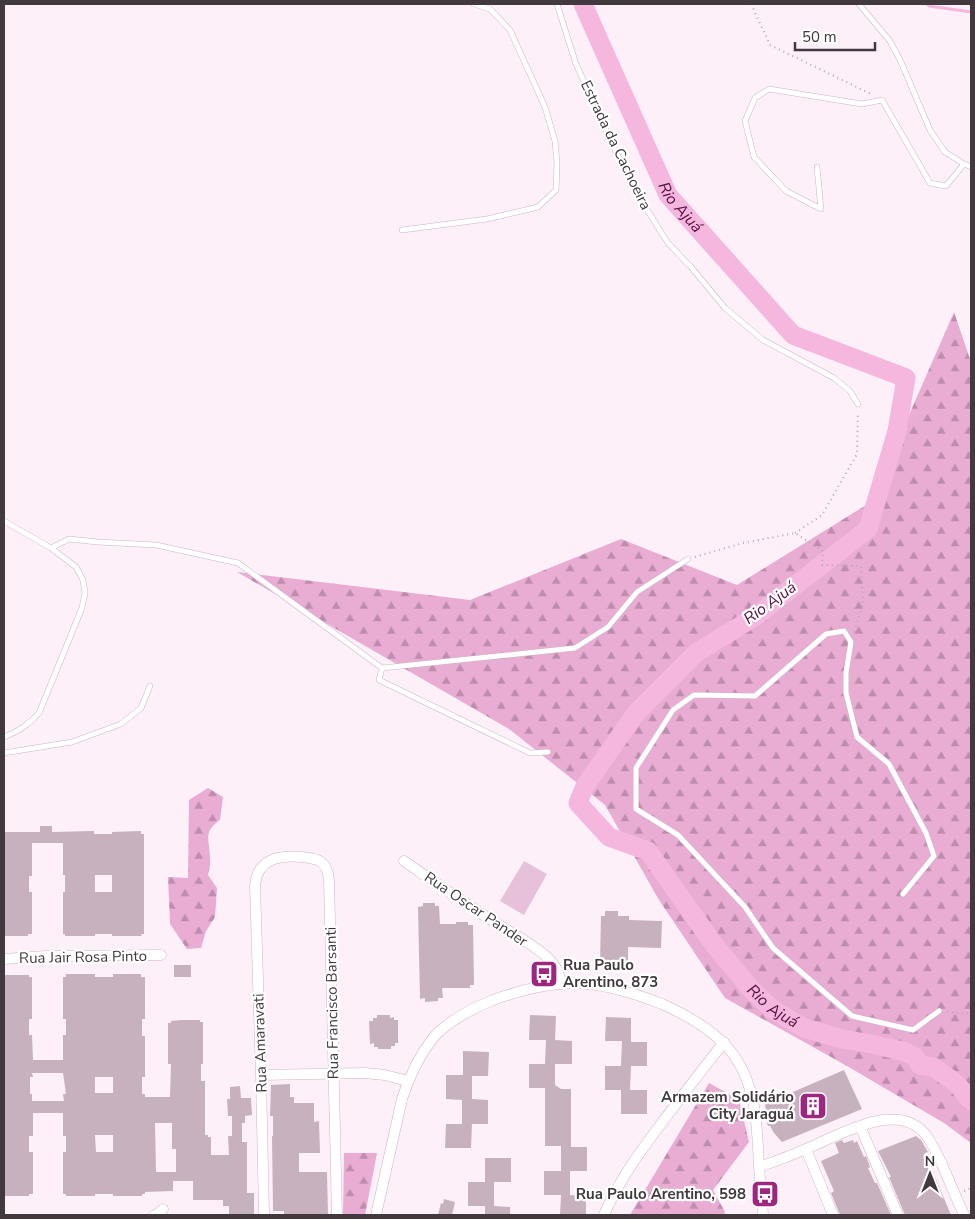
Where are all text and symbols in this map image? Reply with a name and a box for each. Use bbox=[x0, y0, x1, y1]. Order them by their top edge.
scale bar bbox=[795, 20, 875, 52]
text: 50 m bbox=[802, 27, 837, 47]
street label: Estrada da Cachoeira bbox=[576, 77, 656, 213]
water label: Rio Ajuá bbox=[653, 178, 708, 238]
water label: Rio Ajuá bbox=[739, 576, 801, 630]
street label: Rua Oscar Pander bbox=[420, 867, 532, 951]
street label: Rua Francisco Barsanti bbox=[321, 927, 343, 1079]
street label: Rua Jair Rosa Pinto bbox=[19, 946, 147, 968]
place label: Rua Paulo Arentino, 873 bbox=[563, 955, 658, 992]
bus stop icon: Rua Paulo Arentino, 873 bbox=[529, 959, 559, 989]
water label: Rio Ajuá bbox=[742, 980, 803, 1034]
street label: Rua Amaravati bbox=[248, 993, 272, 1093]
place label: Armazem Solidário City Jaraguá bbox=[661, 1087, 794, 1124]
building icon: Armazem Solidário City Jaraguá bbox=[798, 1091, 828, 1121]
north arrow bbox=[905, 1149, 955, 1199]
text: N bbox=[925, 1152, 935, 1171]
bus stop icon: Rua Paulo Arentino, 598 bbox=[750, 1179, 780, 1209]
place label: Rua Paulo Arentino, 598 bbox=[576, 1184, 746, 1204]

